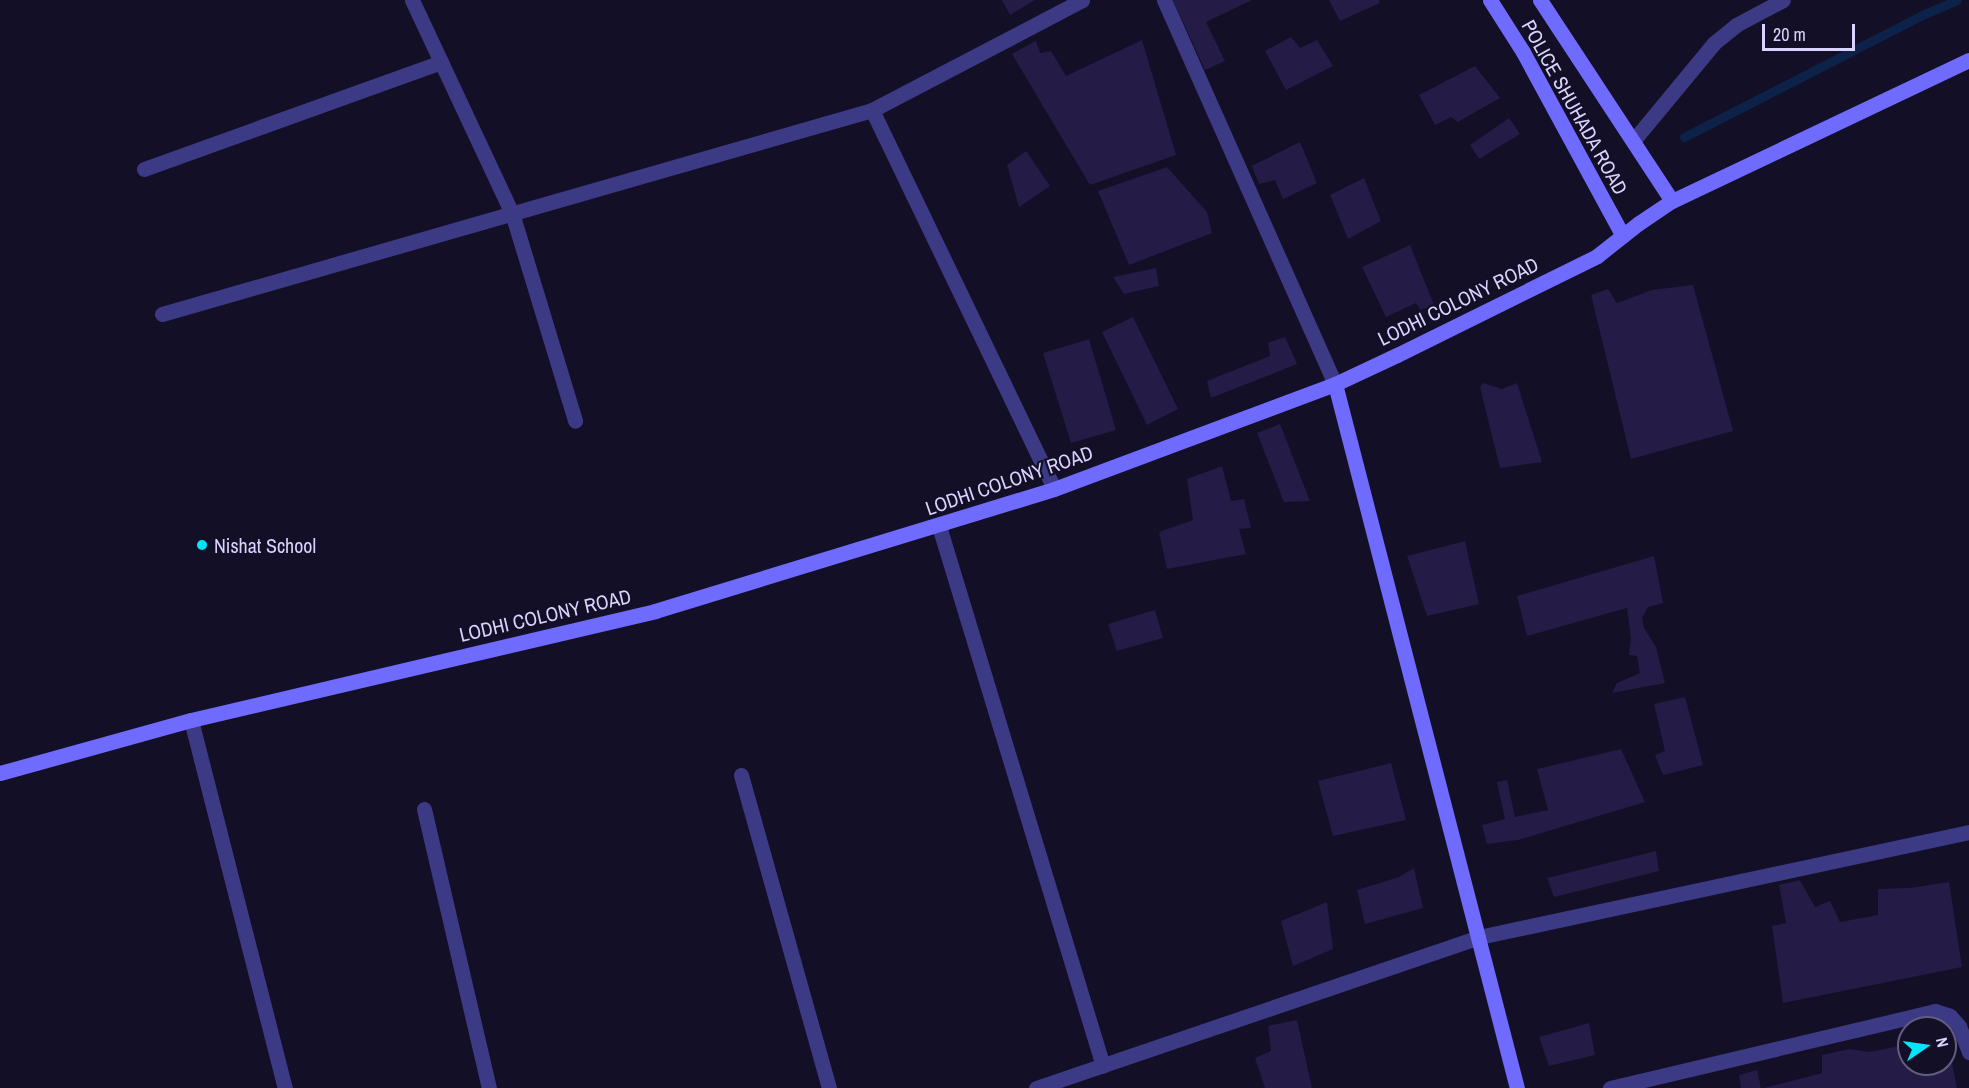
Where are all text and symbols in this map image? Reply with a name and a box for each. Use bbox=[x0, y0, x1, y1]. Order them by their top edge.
scale bar bbox=[1765, 12, 1858, 50]
street label: POLICE SHUHADA ROAD bbox=[1517, 15, 1633, 199]
text: 20 m bbox=[1773, 22, 1806, 47]
street label: LODHI COLONY ROAD bbox=[1374, 252, 1542, 350]
street label: LODHI COLONY ROAD bbox=[922, 440, 1096, 520]
place label: Nishat School bbox=[214, 533, 316, 557]
marker: Nishat School bbox=[195, 538, 209, 552]
street label: LODHI COLONY ROAD bbox=[457, 584, 633, 646]
north arrow bbox=[1897, 1016, 1957, 1076]
text: N bbox=[1931, 1035, 1954, 1049]

